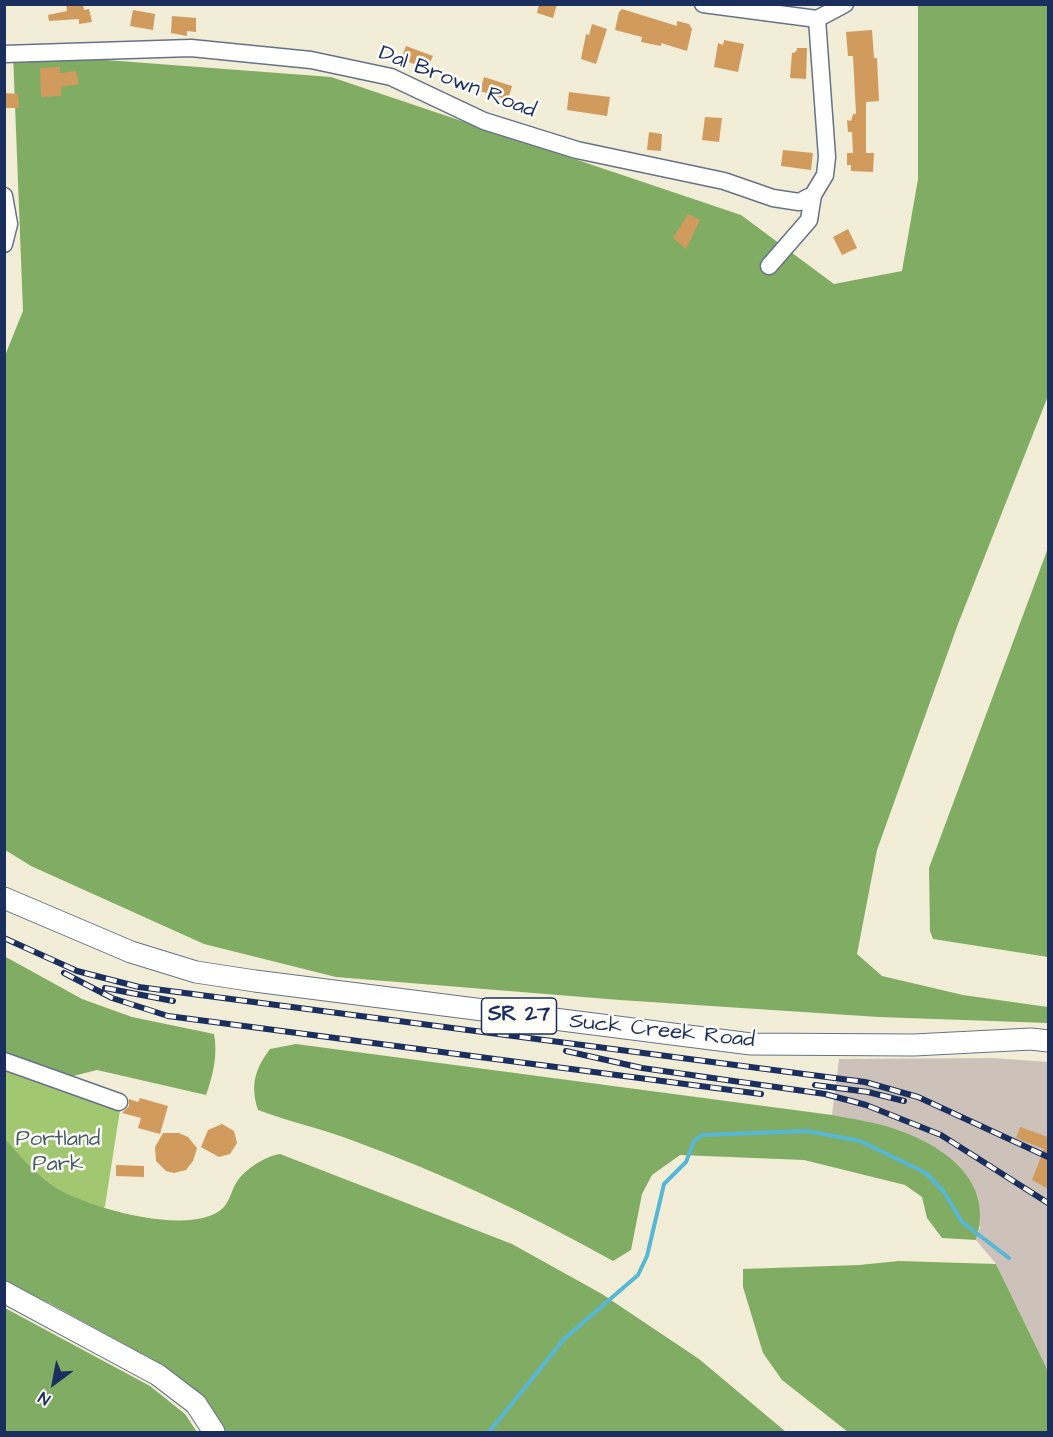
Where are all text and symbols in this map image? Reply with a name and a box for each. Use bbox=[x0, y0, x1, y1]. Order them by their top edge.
street label: Dal Brown Road bbox=[375, 41, 539, 125]
road number: SR 27 bbox=[482, 998, 556, 1034]
street label: Suck Creek Road bbox=[568, 1009, 756, 1055]
park label: Portland Park bbox=[16, 1127, 100, 1178]
north arrow bbox=[24, 1353, 84, 1413]
text: N bbox=[34, 1386, 55, 1410]

